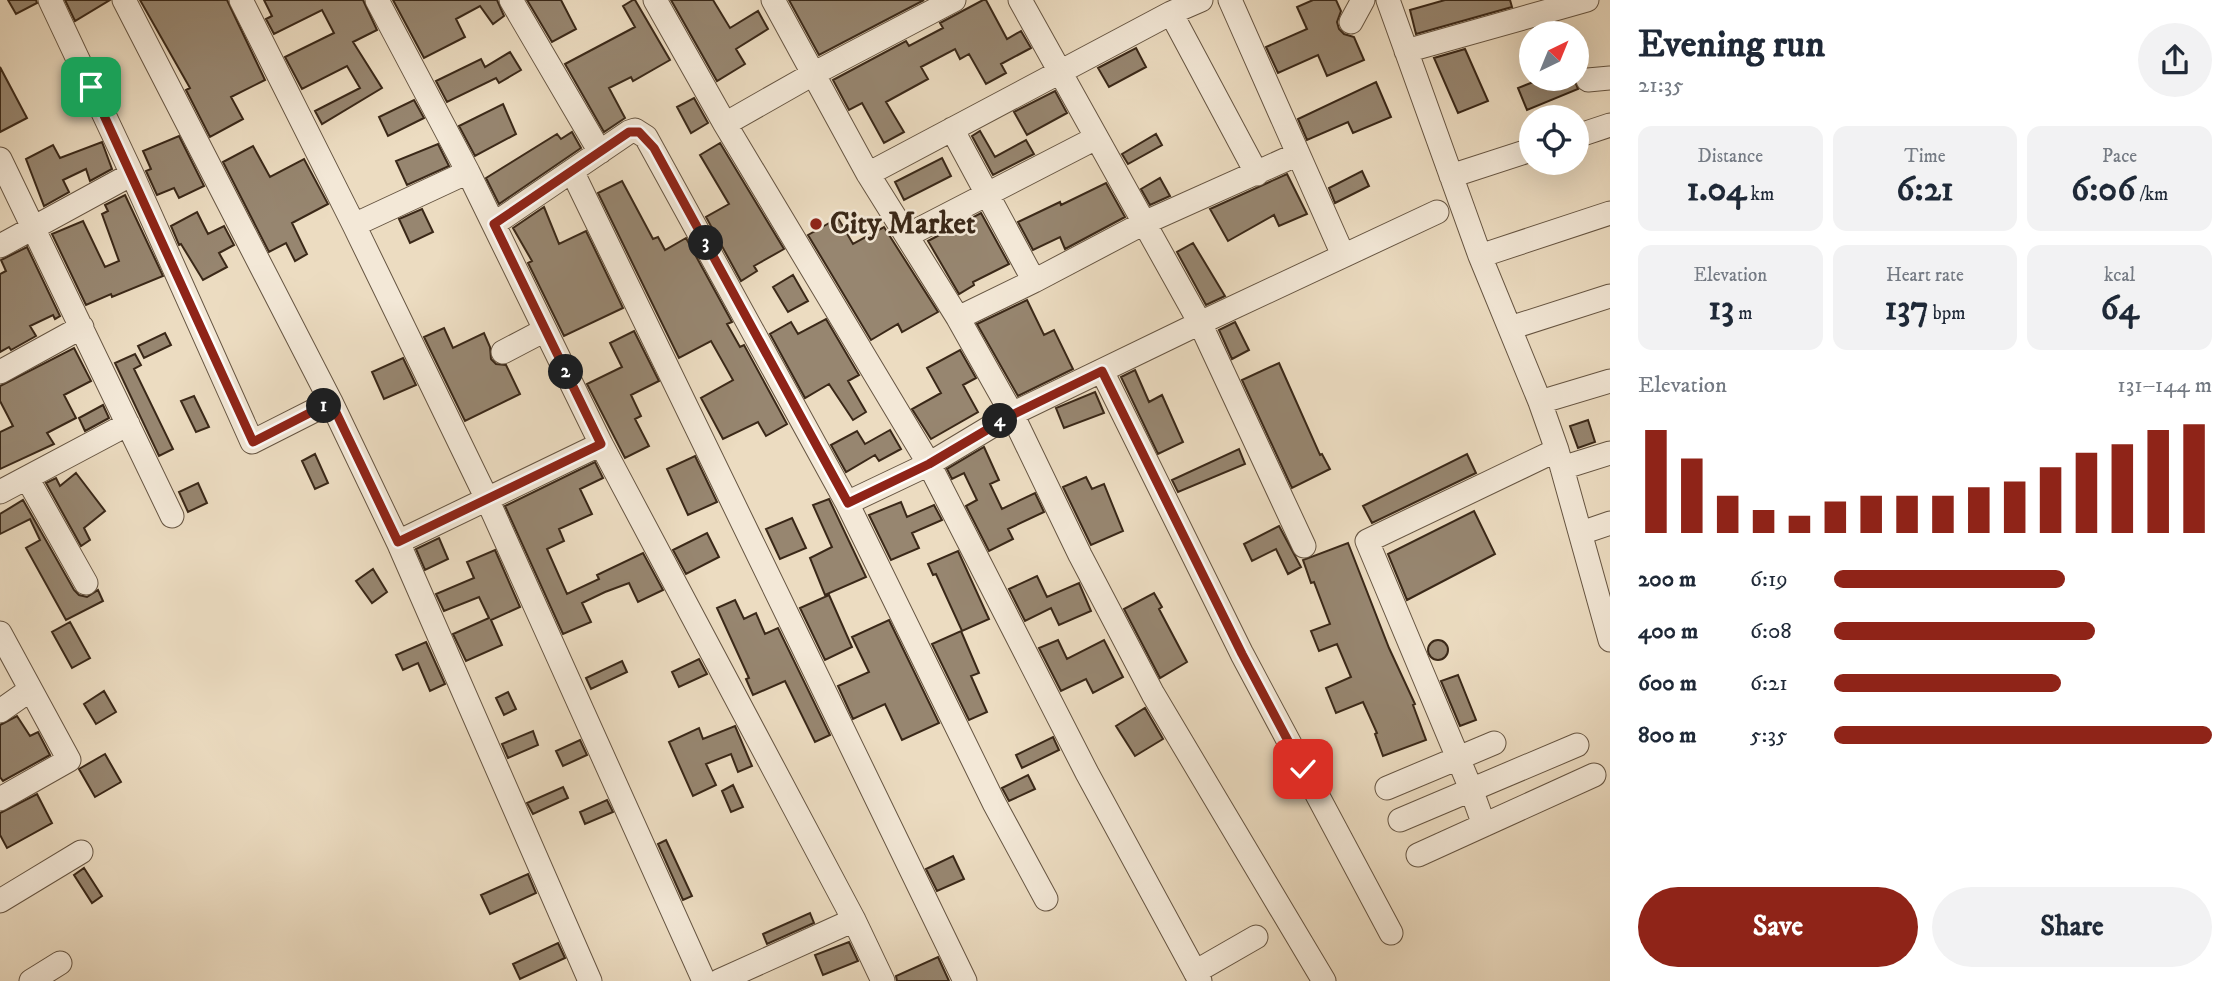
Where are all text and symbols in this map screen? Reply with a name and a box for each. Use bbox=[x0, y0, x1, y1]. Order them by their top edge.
north arrow bbox=[1519, 21, 1589, 91]
map controls bbox=[1519, 21, 1589, 175]
text: Evening run bbox=[1638, 21, 1825, 69]
button: share bbox=[2138, 23, 2212, 97]
pin bbox=[61, 57, 121, 117]
icon: arrive bbox=[72, 68, 110, 106]
text: 21:35 bbox=[1638, 71, 1684, 100]
button: locate bbox=[1519, 105, 1589, 175]
text: Distance bbox=[1698, 145, 1763, 168]
text: Time bbox=[1904, 145, 1946, 168]
text: Pace bbox=[2102, 145, 2137, 168]
text: 1.04 bbox=[1686, 168, 1746, 212]
text: 6:21 bbox=[1896, 168, 1954, 212]
text: 6:06 bbox=[2071, 168, 2135, 212]
text: km bbox=[1746, 183, 1774, 206]
text: /km bbox=[2135, 183, 2168, 206]
place label: City Market bbox=[830, 206, 976, 243]
marker: City Market bbox=[808, 216, 824, 232]
pin: 3 bbox=[688, 226, 724, 260]
text: 3 bbox=[702, 231, 709, 254]
text: Elevation bbox=[1694, 264, 1767, 287]
text: Heart rate bbox=[1886, 264, 1964, 287]
text: kcal bbox=[2104, 264, 2135, 287]
text: 13 bbox=[1708, 287, 1734, 331]
text: 137 bbox=[1884, 287, 1929, 331]
text: 64 bbox=[2100, 287, 2139, 331]
text: m bbox=[1734, 302, 1752, 325]
text: bpm bbox=[1929, 302, 1966, 325]
pin: 2 bbox=[548, 354, 584, 390]
text: 2 bbox=[561, 360, 570, 383]
text: Elevation bbox=[1638, 371, 1727, 400]
text: 131–144 m bbox=[2117, 371, 2212, 400]
pin: 1 bbox=[306, 388, 342, 424]
text: 1 bbox=[320, 394, 327, 417]
pin: 4 bbox=[982, 404, 1018, 438]
text: 4 bbox=[994, 409, 1005, 432]
text: 200 m bbox=[1638, 565, 1696, 594]
text: 6:19 bbox=[1750, 565, 1788, 594]
text: 400 m bbox=[1638, 617, 1698, 646]
text: 6:08 bbox=[1750, 617, 1792, 646]
text: 600 m bbox=[1638, 669, 1697, 698]
text: 6:21 bbox=[1750, 669, 1788, 698]
text: 800 m bbox=[1638, 721, 1696, 750]
text: 5:35 bbox=[1750, 721, 1787, 750]
pin bbox=[1273, 739, 1333, 799]
icon: check bbox=[1284, 750, 1322, 788]
button: Save bbox=[1638, 887, 1918, 967]
button: Share bbox=[1932, 887, 2212, 967]

